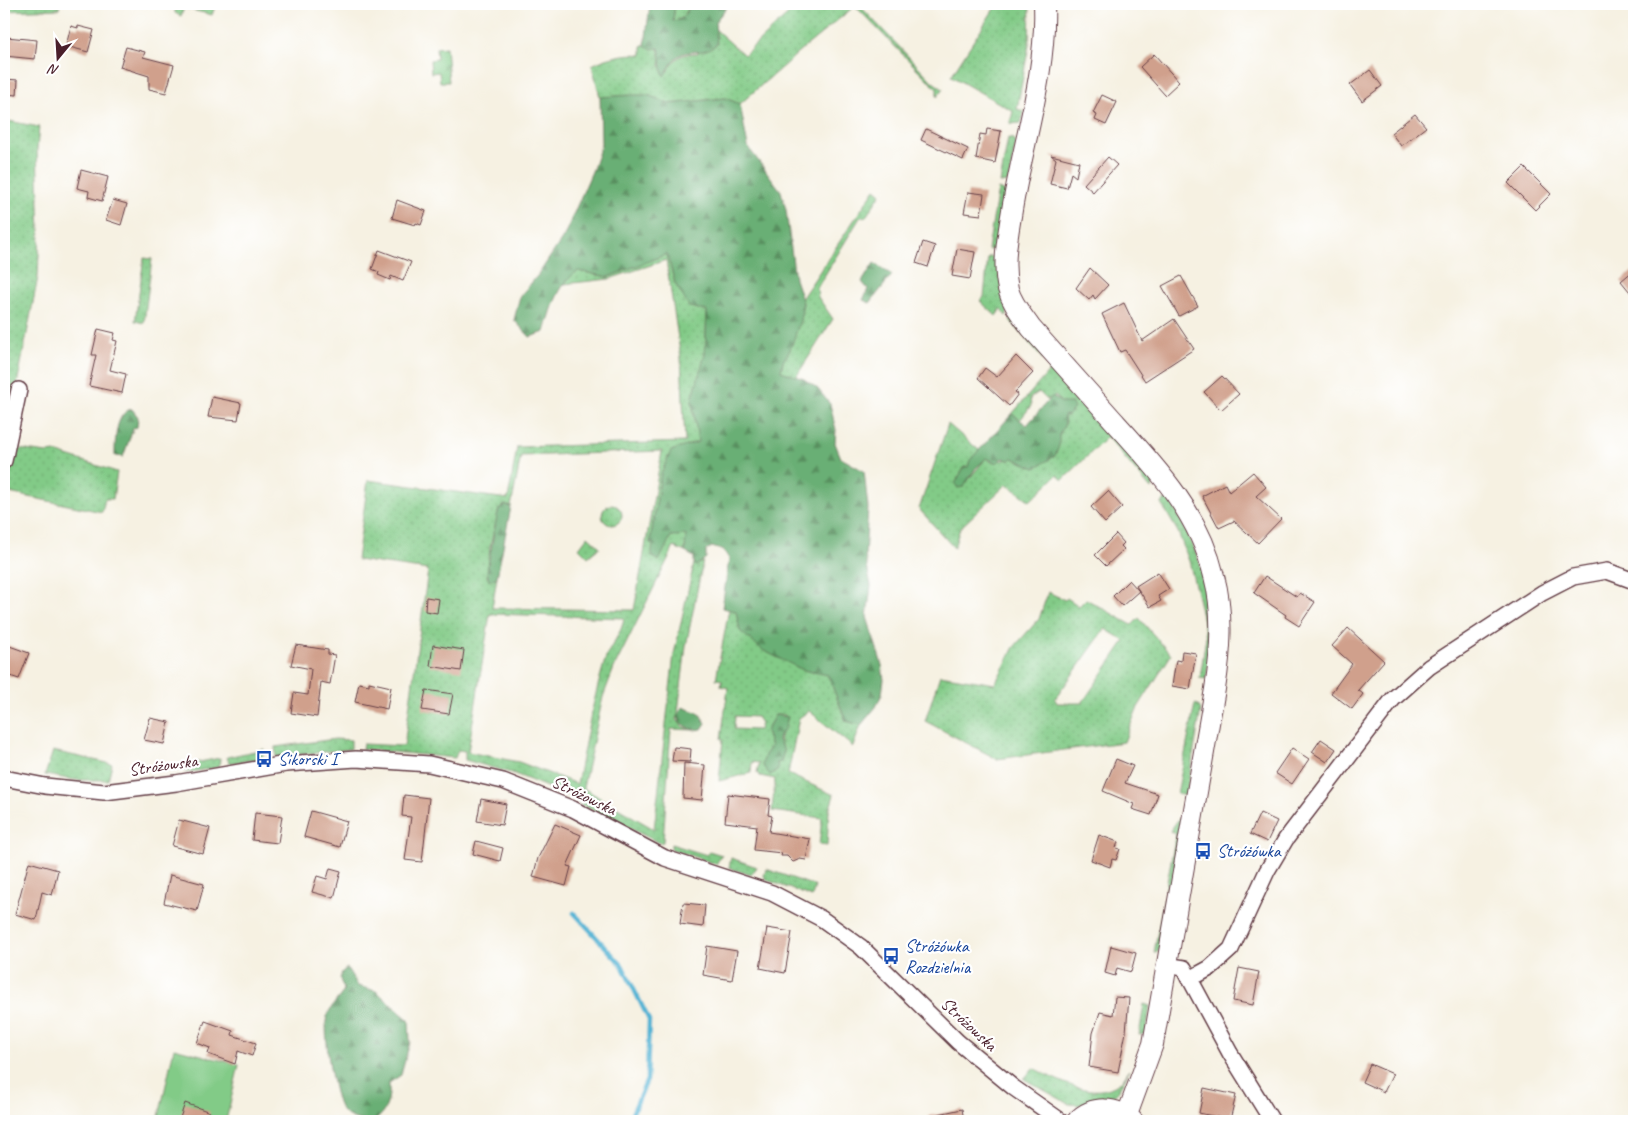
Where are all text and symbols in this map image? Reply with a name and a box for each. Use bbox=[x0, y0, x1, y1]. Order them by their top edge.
north arrow bbox=[32, 32, 82, 82]
text: N bbox=[45, 60, 61, 79]
place label: Sikorski I bbox=[278, 748, 341, 770]
street label: Stróżowska bbox=[127, 749, 200, 781]
bus stop icon: Sikorski I bbox=[254, 749, 274, 769]
street label: Stróżowska bbox=[548, 770, 621, 821]
place label: Stróżówka bbox=[1217, 840, 1282, 862]
bus stop icon: Stróżówka bbox=[1193, 841, 1213, 861]
place label: Stróżówka Rozdzielnia bbox=[905, 935, 972, 978]
bus stop icon: Stróżówka Rozdzielnia bbox=[881, 946, 901, 966]
street label: Stróżowska bbox=[936, 992, 1003, 1057]

